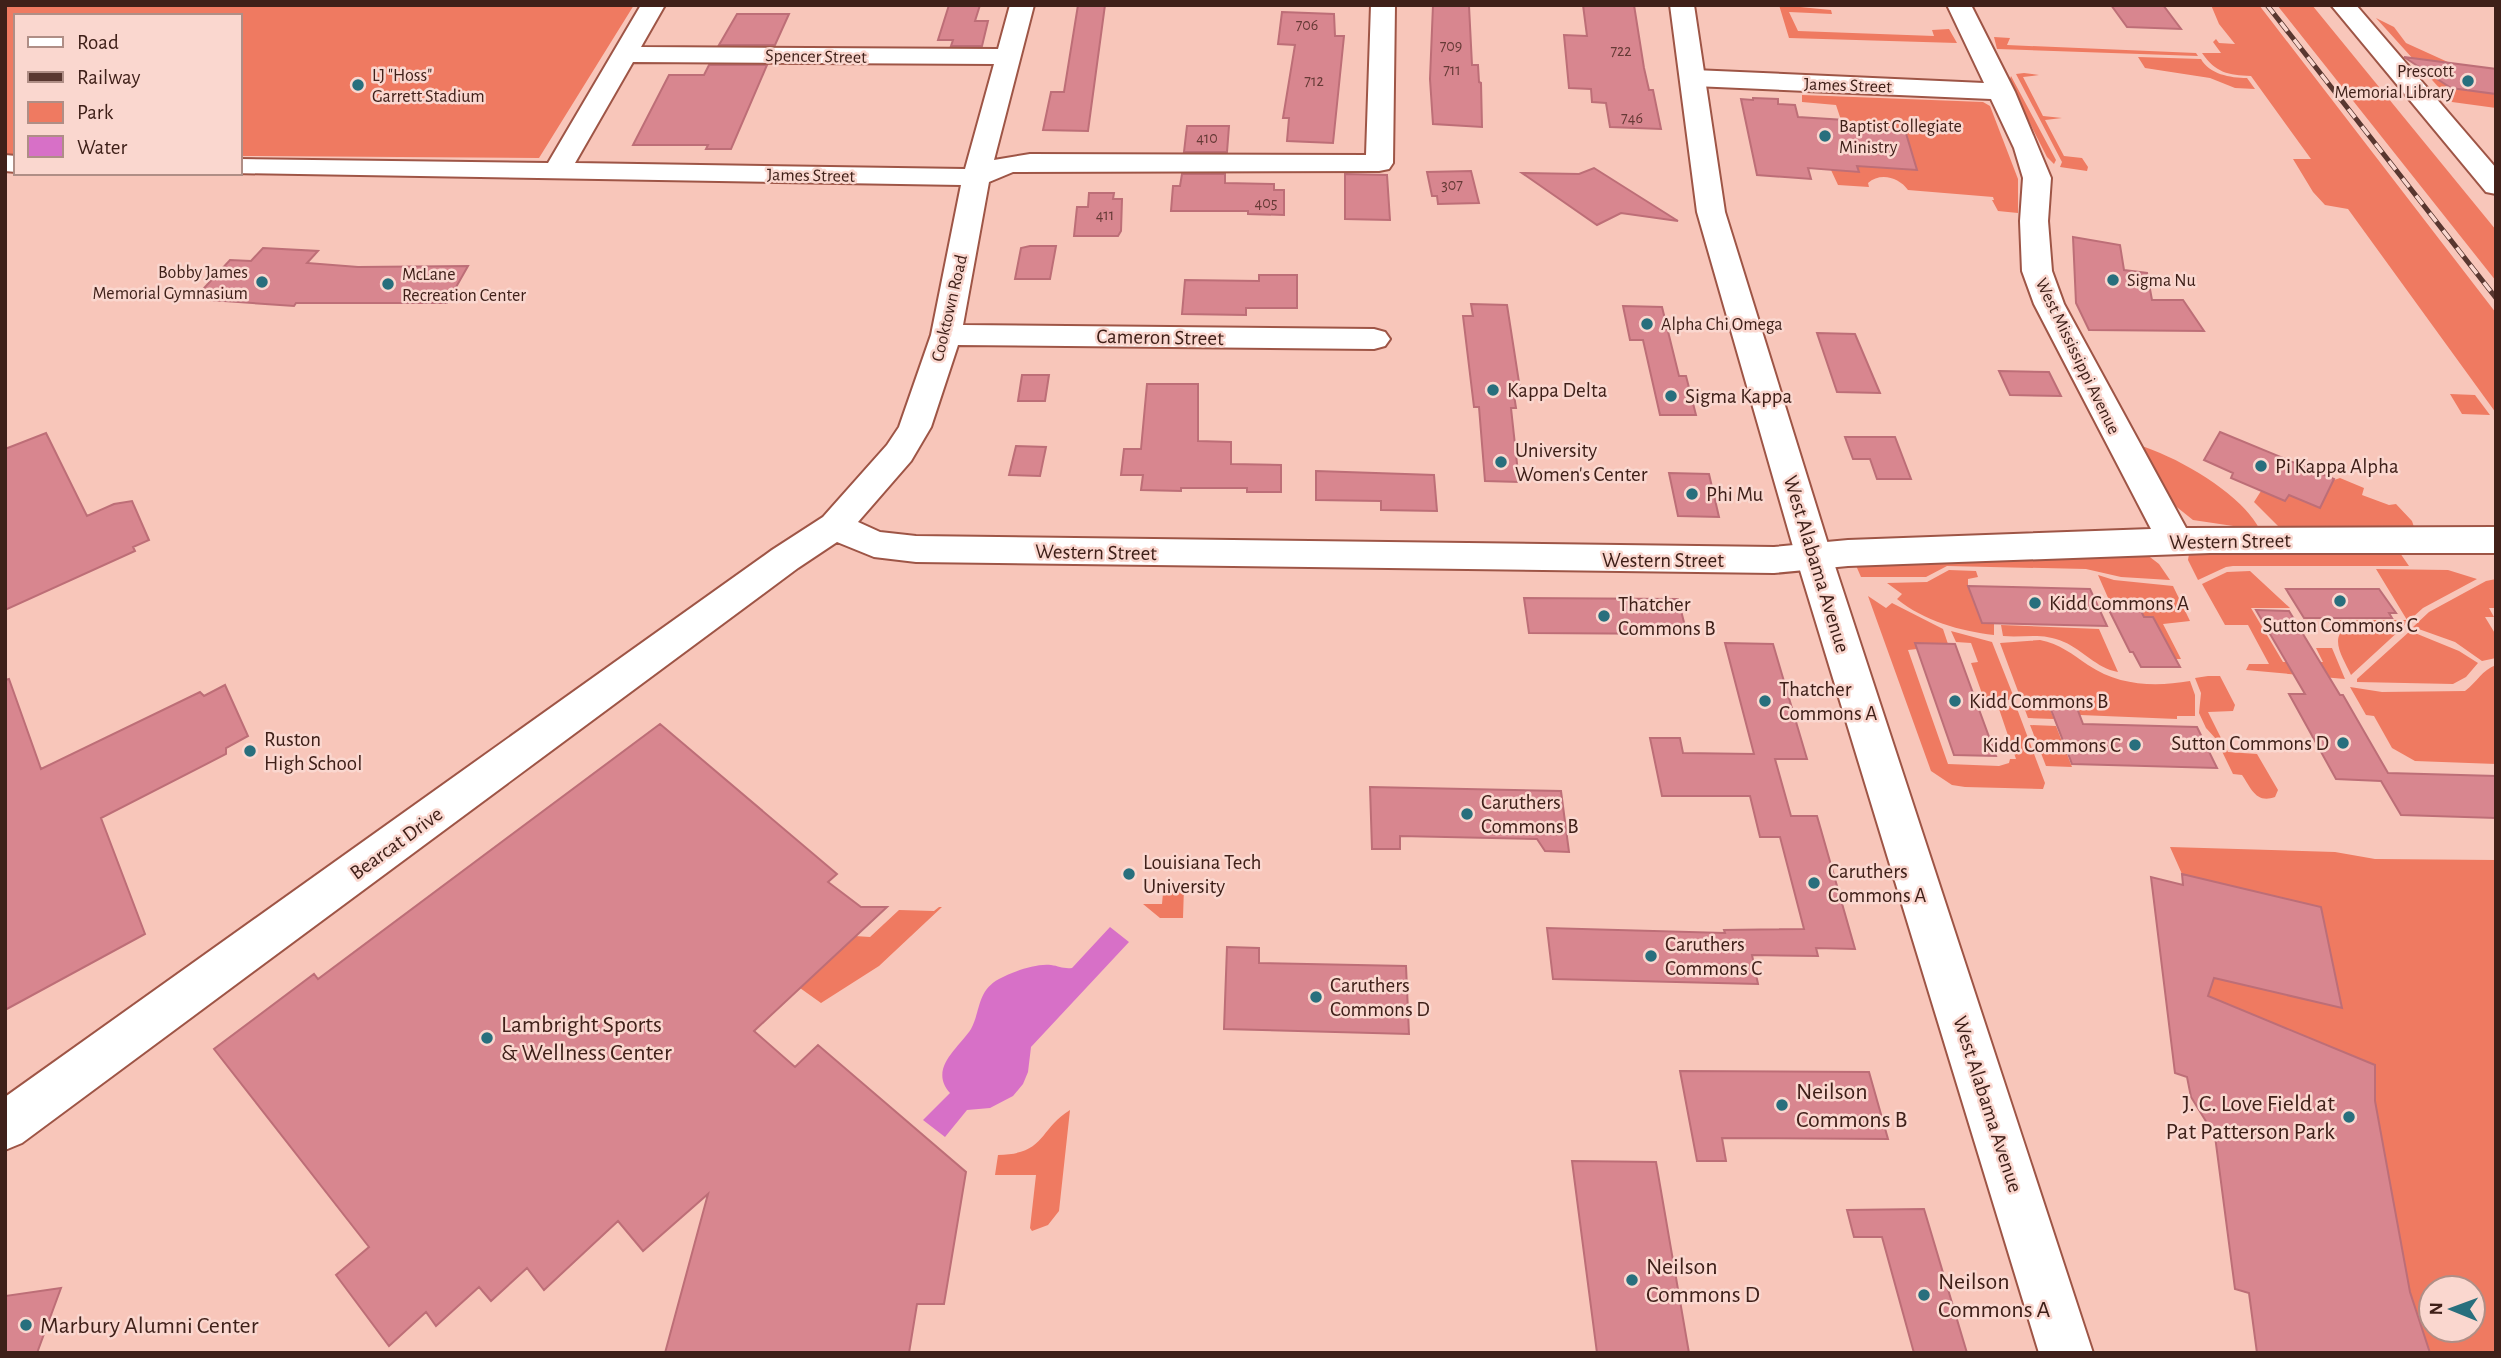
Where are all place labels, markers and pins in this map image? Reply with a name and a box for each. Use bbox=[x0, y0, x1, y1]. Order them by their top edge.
place label: Prescott Memorial Library bbox=[2334, 63, 2454, 102]
place label: LJ "Hoss" Garrett Stadium bbox=[372, 67, 485, 106]
marker: Prescott Memorial Library bbox=[2460, 73, 2476, 89]
marker: LJ "Hoss" Garrett Stadium bbox=[350, 77, 366, 93]
place label: Baptist Collegiate Ministry bbox=[1839, 118, 1962, 157]
marker: Baptist Collegiate Ministry bbox=[1817, 128, 1833, 144]
place label: Bobby James Memorial Gymnasium bbox=[93, 264, 248, 303]
place label: McLane Recreation Center bbox=[402, 266, 526, 305]
marker: Sigma Nu bbox=[2105, 272, 2121, 288]
place label: Sigma Nu bbox=[2127, 272, 2196, 290]
marker: Bobby James Memorial Gymnasium bbox=[254, 274, 270, 290]
marker: McLane Recreation Center bbox=[380, 276, 396, 292]
marker: Alpha Chi Omega bbox=[1639, 316, 1655, 332]
place label: Alpha Chi Omega bbox=[1661, 316, 1783, 334]
place label: Kappa Delta bbox=[1507, 380, 1608, 401]
marker: Kappa Delta bbox=[1485, 382, 1501, 398]
place label: Sigma Kappa bbox=[1685, 386, 1793, 407]
marker: Sigma Kappa bbox=[1663, 388, 1679, 404]
place label: University Women's Center bbox=[1515, 440, 1648, 485]
marker: University Women's Center bbox=[1493, 454, 1509, 470]
place label: Pi Kappa Alpha bbox=[2275, 456, 2399, 477]
marker: Pi Kappa Alpha bbox=[2253, 458, 2269, 474]
place label: Phi Mu bbox=[1706, 484, 1764, 505]
marker: Phi Mu bbox=[1684, 486, 1700, 502]
place label: Kidd Commons A bbox=[2049, 593, 2189, 614]
marker: Sutton Commons C bbox=[2332, 593, 2348, 609]
place label: Thatcher Commons B bbox=[1618, 594, 1715, 639]
marker: Kidd Commons A bbox=[2027, 595, 2043, 611]
marker: Thatcher Commons B bbox=[1596, 608, 1612, 624]
place label: Sutton Commons C bbox=[2262, 615, 2418, 636]
place label: Thatcher Commons A bbox=[1779, 679, 1877, 724]
place label: Kidd Commons B bbox=[1969, 691, 2108, 712]
marker: Thatcher Commons A bbox=[1757, 693, 1773, 709]
marker: Kidd Commons B bbox=[1947, 693, 1963, 709]
place label: Ruston High School bbox=[264, 729, 362, 774]
place label: Sutton Commons D bbox=[2171, 733, 2329, 754]
place label: Kidd Commons C bbox=[1982, 735, 2121, 756]
marker: Sutton Commons D bbox=[2335, 735, 2351, 751]
marker: Kidd Commons C bbox=[2127, 737, 2143, 753]
marker: Ruston High School bbox=[242, 743, 258, 759]
place label: Caruthers Commons B bbox=[1481, 792, 1578, 837]
marker: Caruthers Commons B bbox=[1459, 806, 1475, 822]
place label: Louisiana Tech University bbox=[1143, 852, 1261, 897]
place label: Caruthers Commons A bbox=[1828, 861, 1926, 906]
marker: Louisiana Tech University bbox=[1121, 866, 1137, 882]
marker: Caruthers Commons A bbox=[1806, 875, 1822, 891]
place label: Caruthers Commons C bbox=[1665, 934, 1762, 979]
marker: Caruthers Commons C bbox=[1643, 948, 1659, 964]
place label: Caruthers Commons D bbox=[1330, 975, 1430, 1020]
marker: Caruthers Commons D bbox=[1308, 989, 1324, 1005]
place label: Lambright Sports & Wellness Center bbox=[501, 1013, 672, 1065]
marker: Lambright Sports & Wellness Center bbox=[479, 1030, 495, 1046]
place label: Neilson Commons B bbox=[1796, 1080, 1907, 1132]
place label: J. C. Love Field at Pat Patterson Park bbox=[2166, 1092, 2335, 1144]
marker: Neilson Commons B bbox=[1774, 1097, 1790, 1113]
marker: J. C. Love Field at Pat Patterson Park bbox=[2341, 1109, 2357, 1125]
place label: Neilson Commons D bbox=[1646, 1255, 1760, 1307]
place label: Neilson Commons A bbox=[1938, 1270, 2050, 1322]
marker: Neilson Commons D bbox=[1624, 1272, 1640, 1288]
marker: Neilson Commons A bbox=[1916, 1287, 1932, 1303]
place label: Marbury Alumni Center bbox=[40, 1314, 259, 1338]
marker: Marbury Alumni Center bbox=[18, 1317, 34, 1333]

